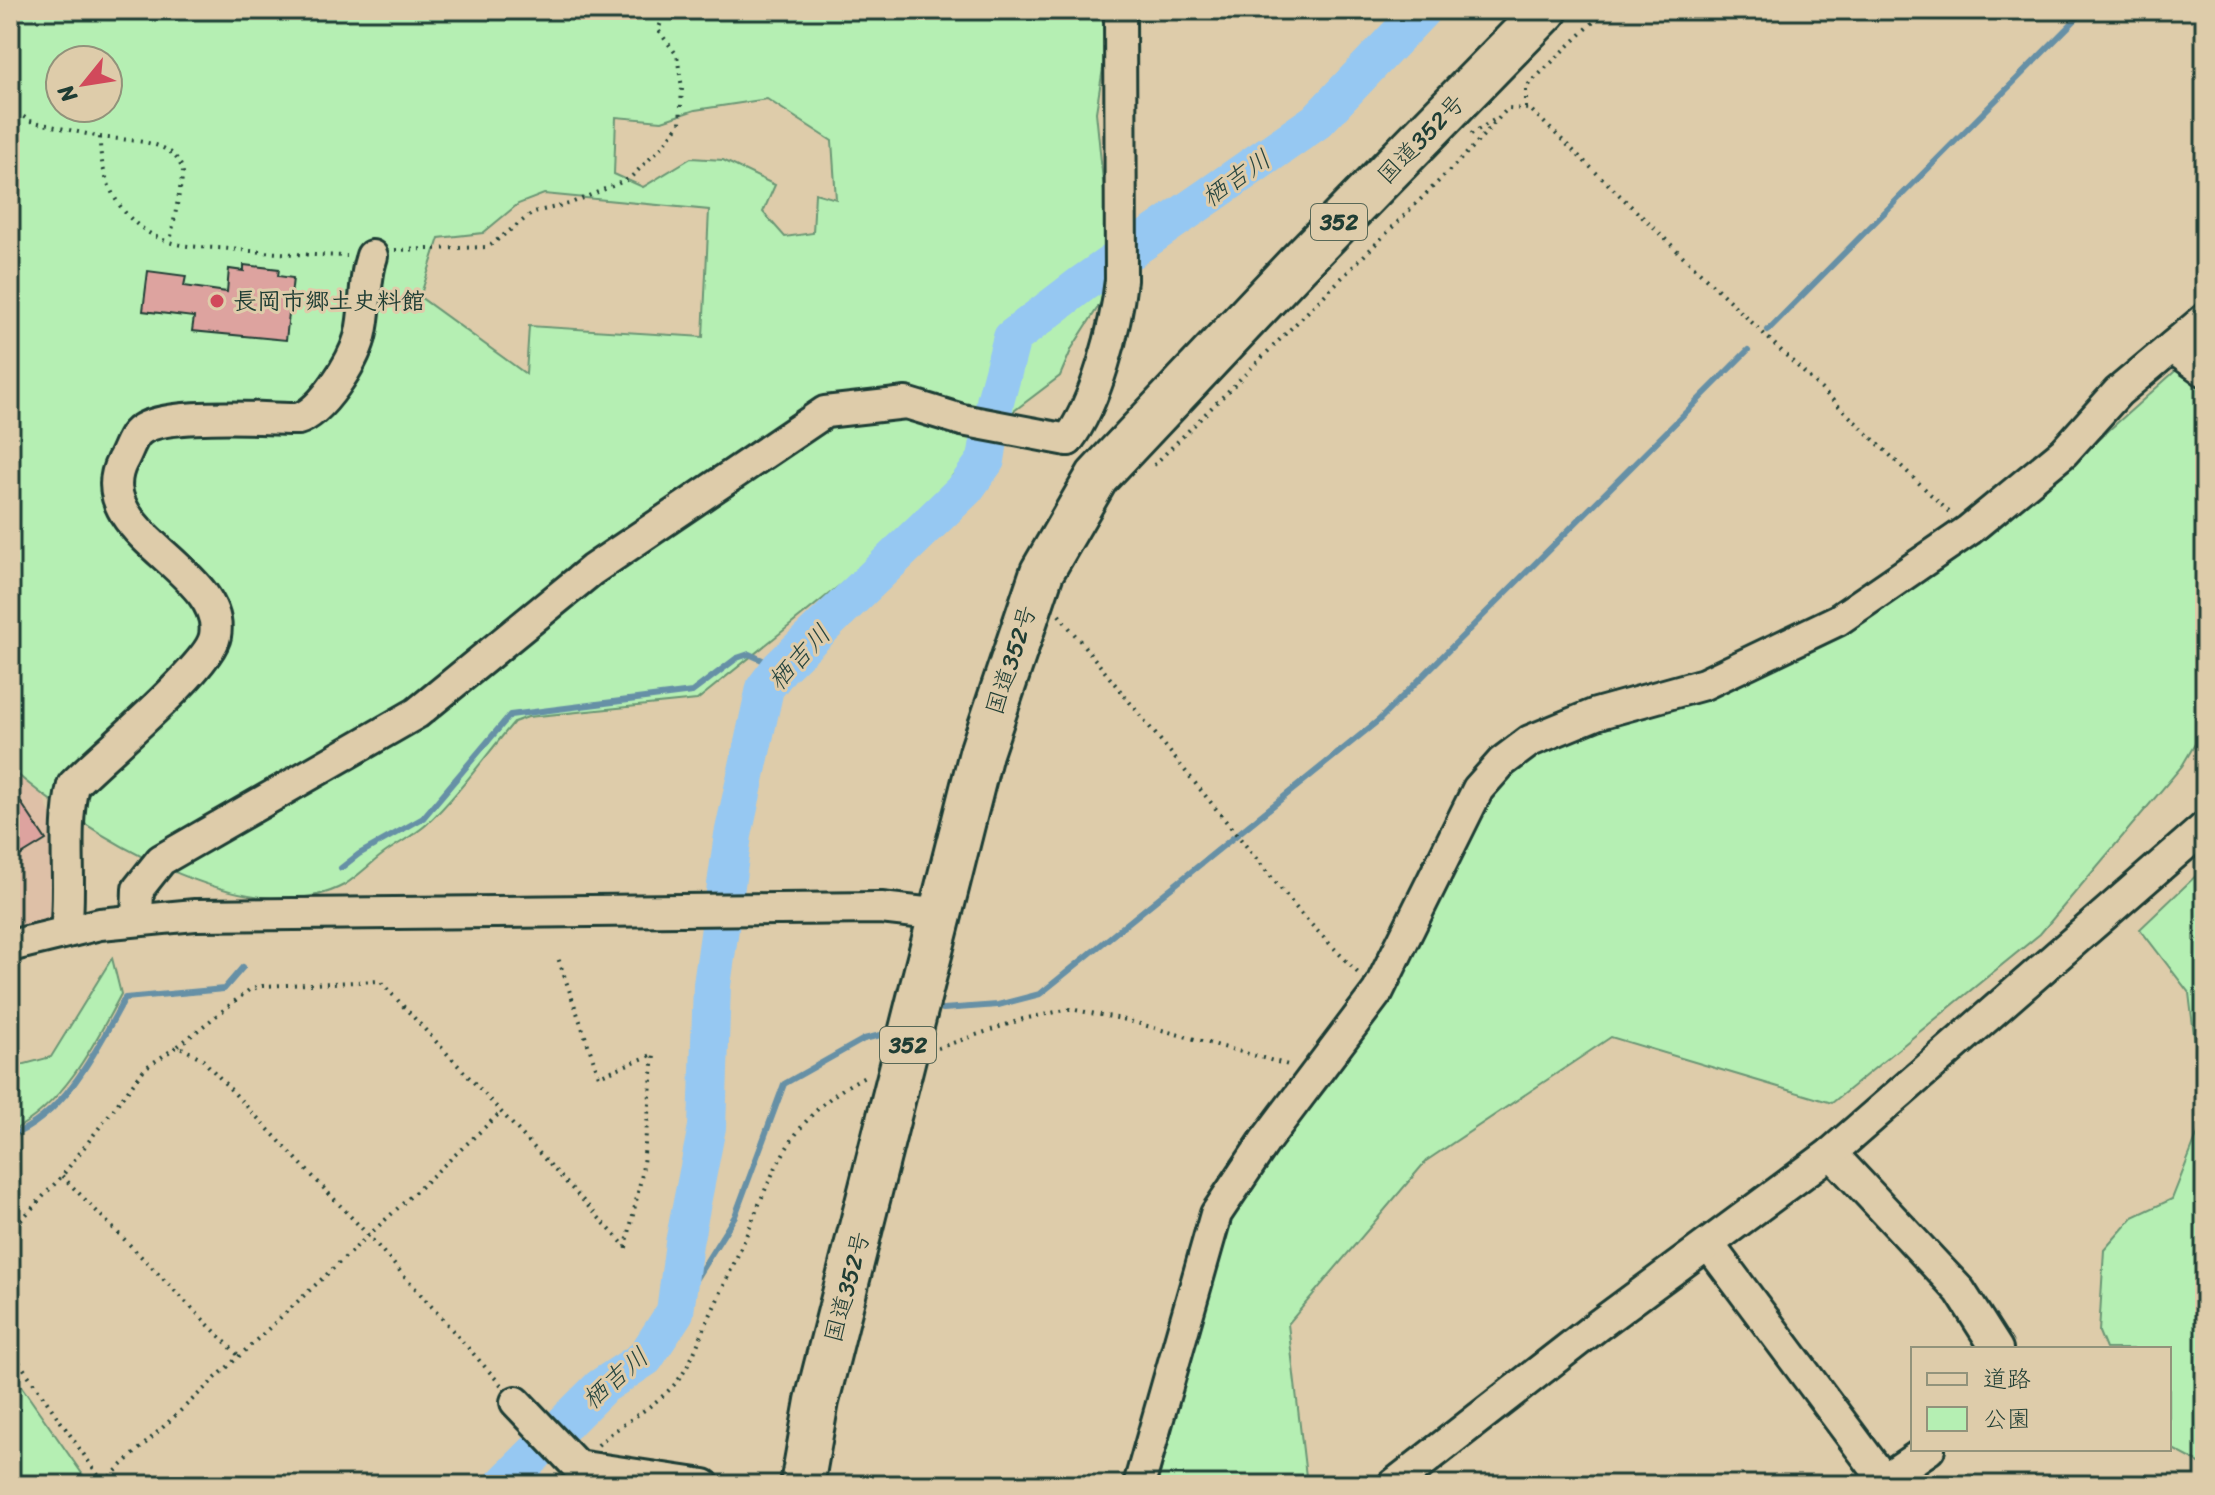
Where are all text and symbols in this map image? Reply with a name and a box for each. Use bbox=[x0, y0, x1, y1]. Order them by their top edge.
north arrow bbox=[44, 44, 124, 124]
text: N bbox=[46, 77, 88, 111]
street label: 国道352号 bbox=[1366, 84, 1476, 194]
water label: 栖吉川 bbox=[1191, 137, 1281, 219]
road number: 352 bbox=[1311, 204, 1367, 240]
place label: 長岡市郷土史料館 bbox=[233, 280, 425, 322]
marker: 長岡市郷土史料館 bbox=[208, 292, 226, 310]
street label: 国道352号 bbox=[973, 599, 1049, 721]
water label: 栖吉川 bbox=[756, 613, 842, 701]
road number: 352 bbox=[880, 1027, 936, 1063]
street label: 国道352号 bbox=[812, 1227, 882, 1347]
water label: 栖吉川 bbox=[570, 1335, 660, 1421]
legend bbox=[1911, 1347, 2171, 1451]
text: 道路 bbox=[1983, 1358, 2031, 1400]
text: 公園 bbox=[1983, 1398, 2031, 1440]

